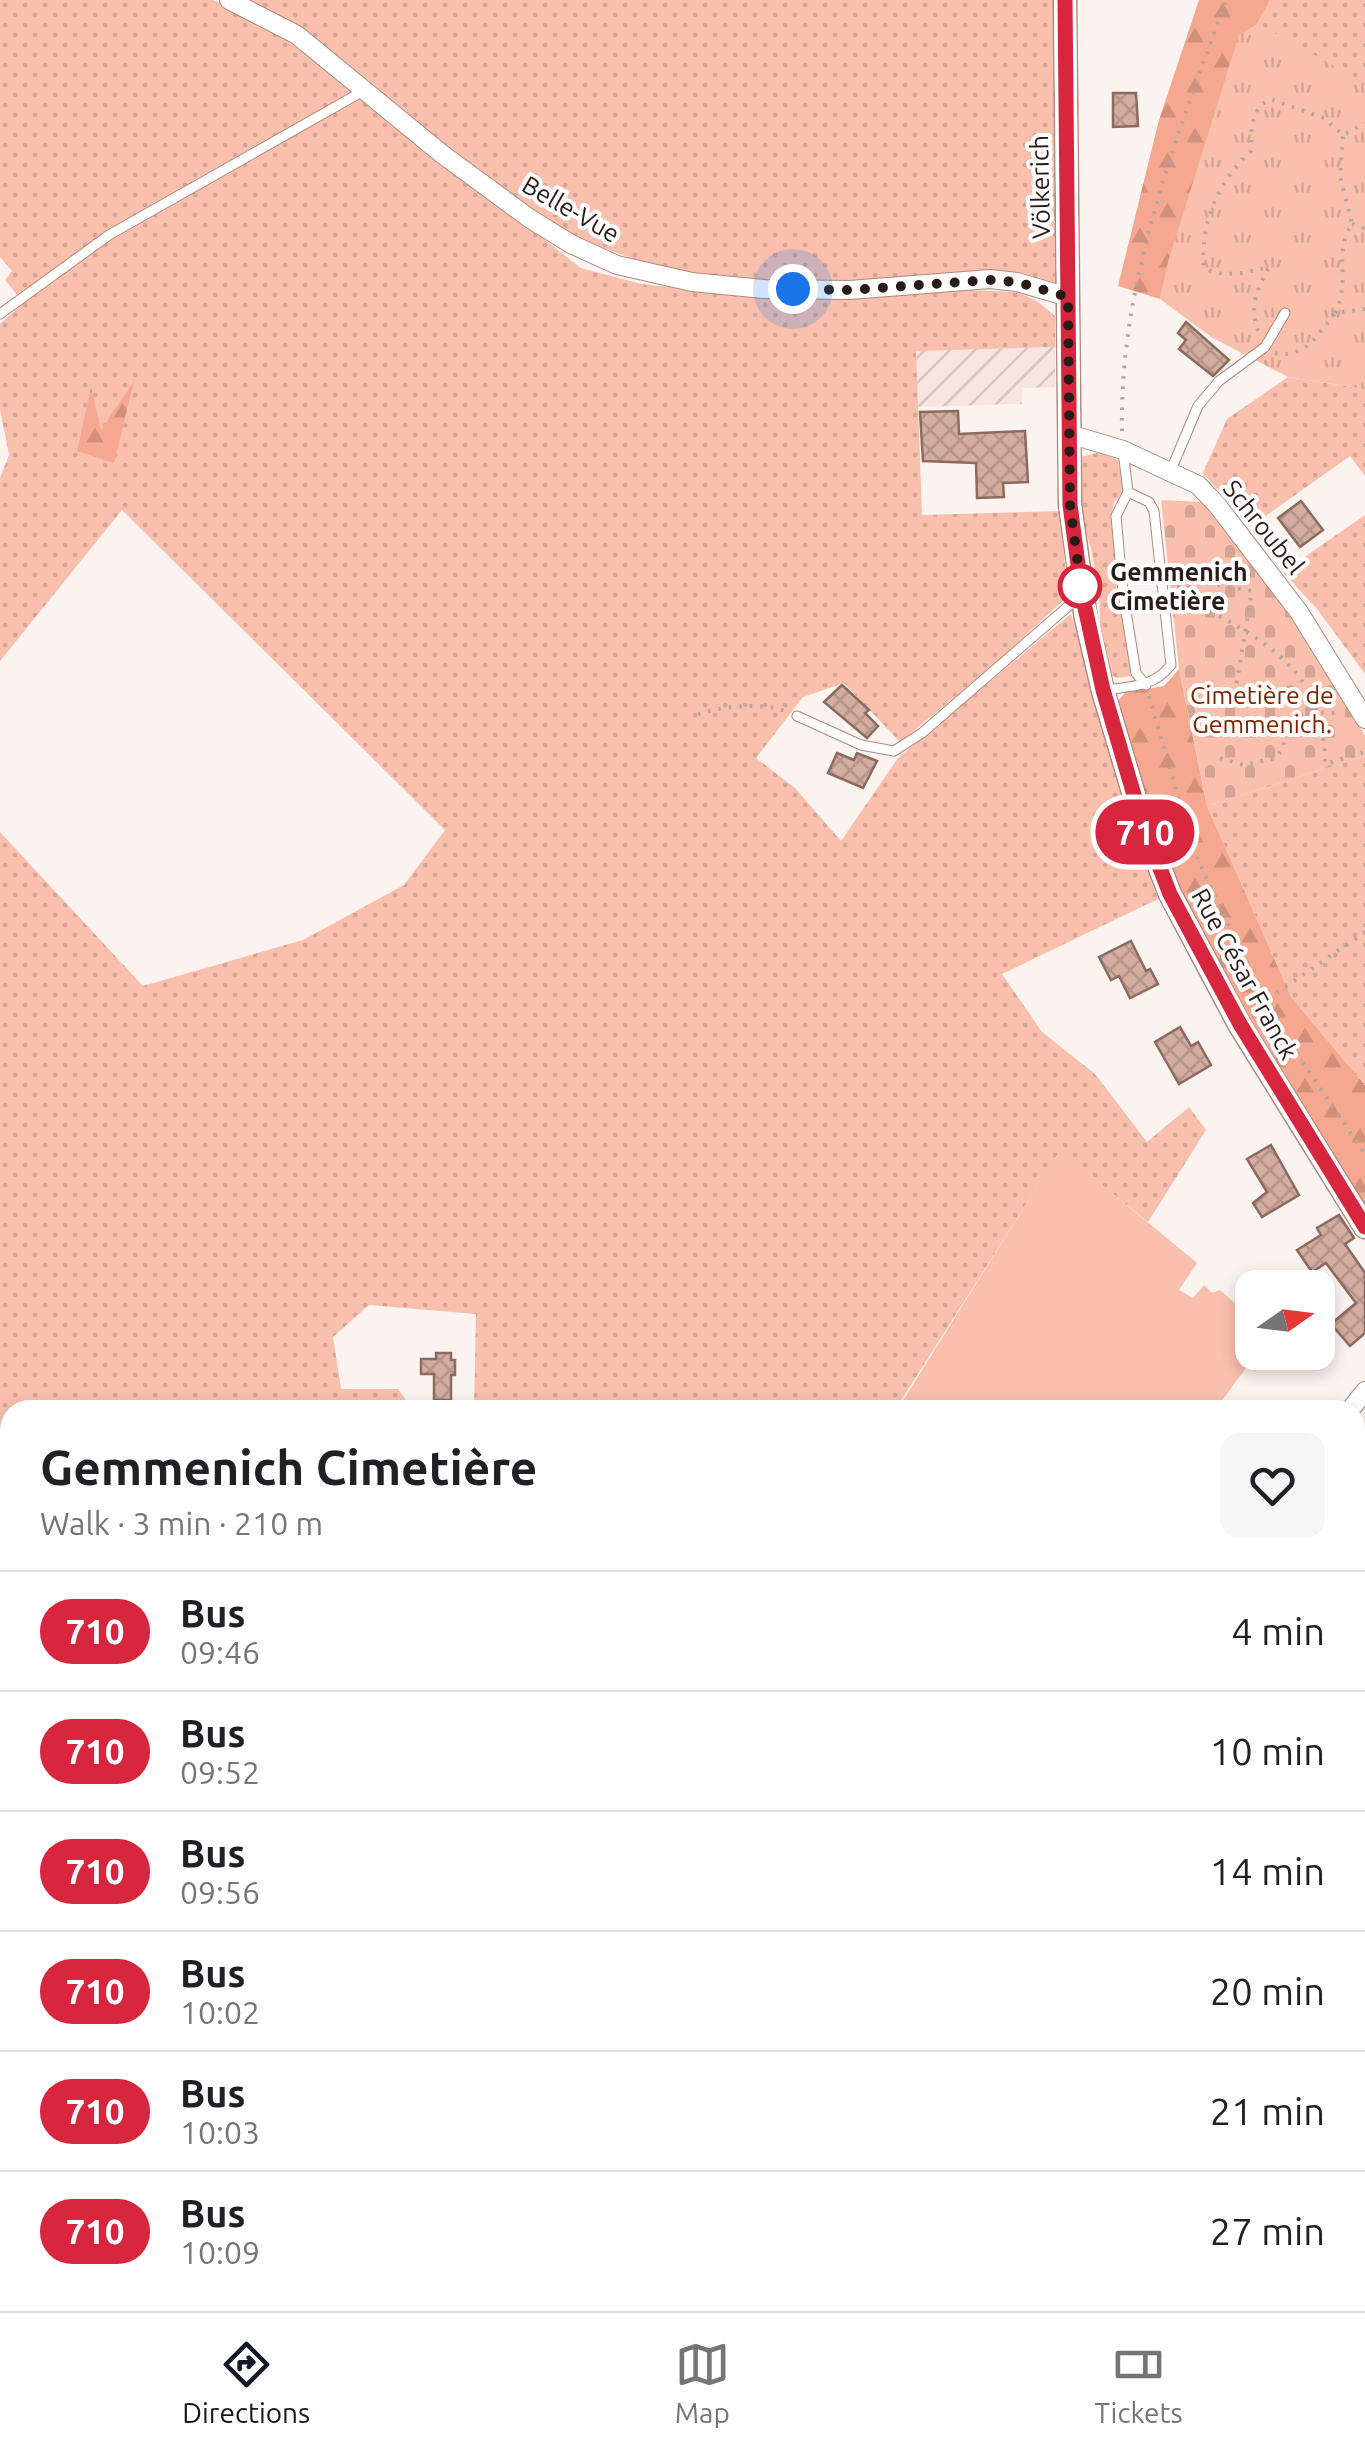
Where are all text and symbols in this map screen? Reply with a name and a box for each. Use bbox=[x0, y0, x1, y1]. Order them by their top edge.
street label: Völkerich bbox=[1025, 135, 1055, 239]
street label: Belle-Vue bbox=[518, 170, 624, 248]
your location bbox=[768, 264, 818, 314]
street label: Schroubel bbox=[1218, 475, 1310, 579]
place label: Gemmenich Cimetière bbox=[1110, 558, 1248, 615]
marker: Gemmenich Cimetière bbox=[1059, 565, 1101, 607]
park label: Cimetière de Gemmenich. bbox=[1190, 681, 1334, 738]
line badge: 710 bbox=[1088, 800, 1202, 864]
text: 710 bbox=[1115, 812, 1175, 852]
street label: Rue César Franck bbox=[1186, 884, 1304, 1065]
north arrow bbox=[1235, 1270, 1335, 1370]
map controls bbox=[1235, 1270, 1335, 1370]
button: heart bbox=[1220, 1433, 1325, 1538]
text: Gemmenich Cimetière bbox=[40, 1440, 537, 1494]
text: Walk · 3 min · 210 m bbox=[40, 1505, 323, 1541]
text: Bus bbox=[180, 1592, 245, 1634]
text: 4 min bbox=[1231, 1610, 1325, 1652]
text: 710 bbox=[65, 1611, 125, 1651]
text: 09:46 bbox=[180, 1634, 260, 1670]
text: Bus bbox=[180, 1712, 245, 1754]
text: 10 min bbox=[1210, 1730, 1325, 1772]
text: 710 bbox=[65, 1731, 125, 1771]
text: 09:52 bbox=[180, 1754, 260, 1790]
text: Bus bbox=[180, 1832, 245, 1874]
text: 14 min bbox=[1210, 1850, 1325, 1892]
text: 710 bbox=[65, 1851, 125, 1891]
text: 09:56 bbox=[180, 1874, 260, 1910]
text: Bus bbox=[180, 1952, 245, 1994]
text: 20 min bbox=[1210, 1970, 1325, 2012]
text: 710 bbox=[65, 1971, 125, 2011]
text: 10:02 bbox=[180, 1994, 260, 2030]
text: Bus bbox=[180, 2072, 245, 2114]
text: 21 min bbox=[1210, 2090, 1325, 2132]
text: 710 bbox=[65, 2091, 125, 2131]
text: 10:03 bbox=[180, 2114, 260, 2150]
text: Bus bbox=[180, 2192, 245, 2234]
text: 27 min bbox=[1210, 2210, 1325, 2252]
text: 710 bbox=[65, 2211, 125, 2251]
text: 10:09 bbox=[180, 2234, 260, 2270]
tab: Directions bbox=[182, 2337, 310, 2428]
tab: Map bbox=[675, 2337, 730, 2428]
tab: Tickets bbox=[1094, 2337, 1183, 2428]

